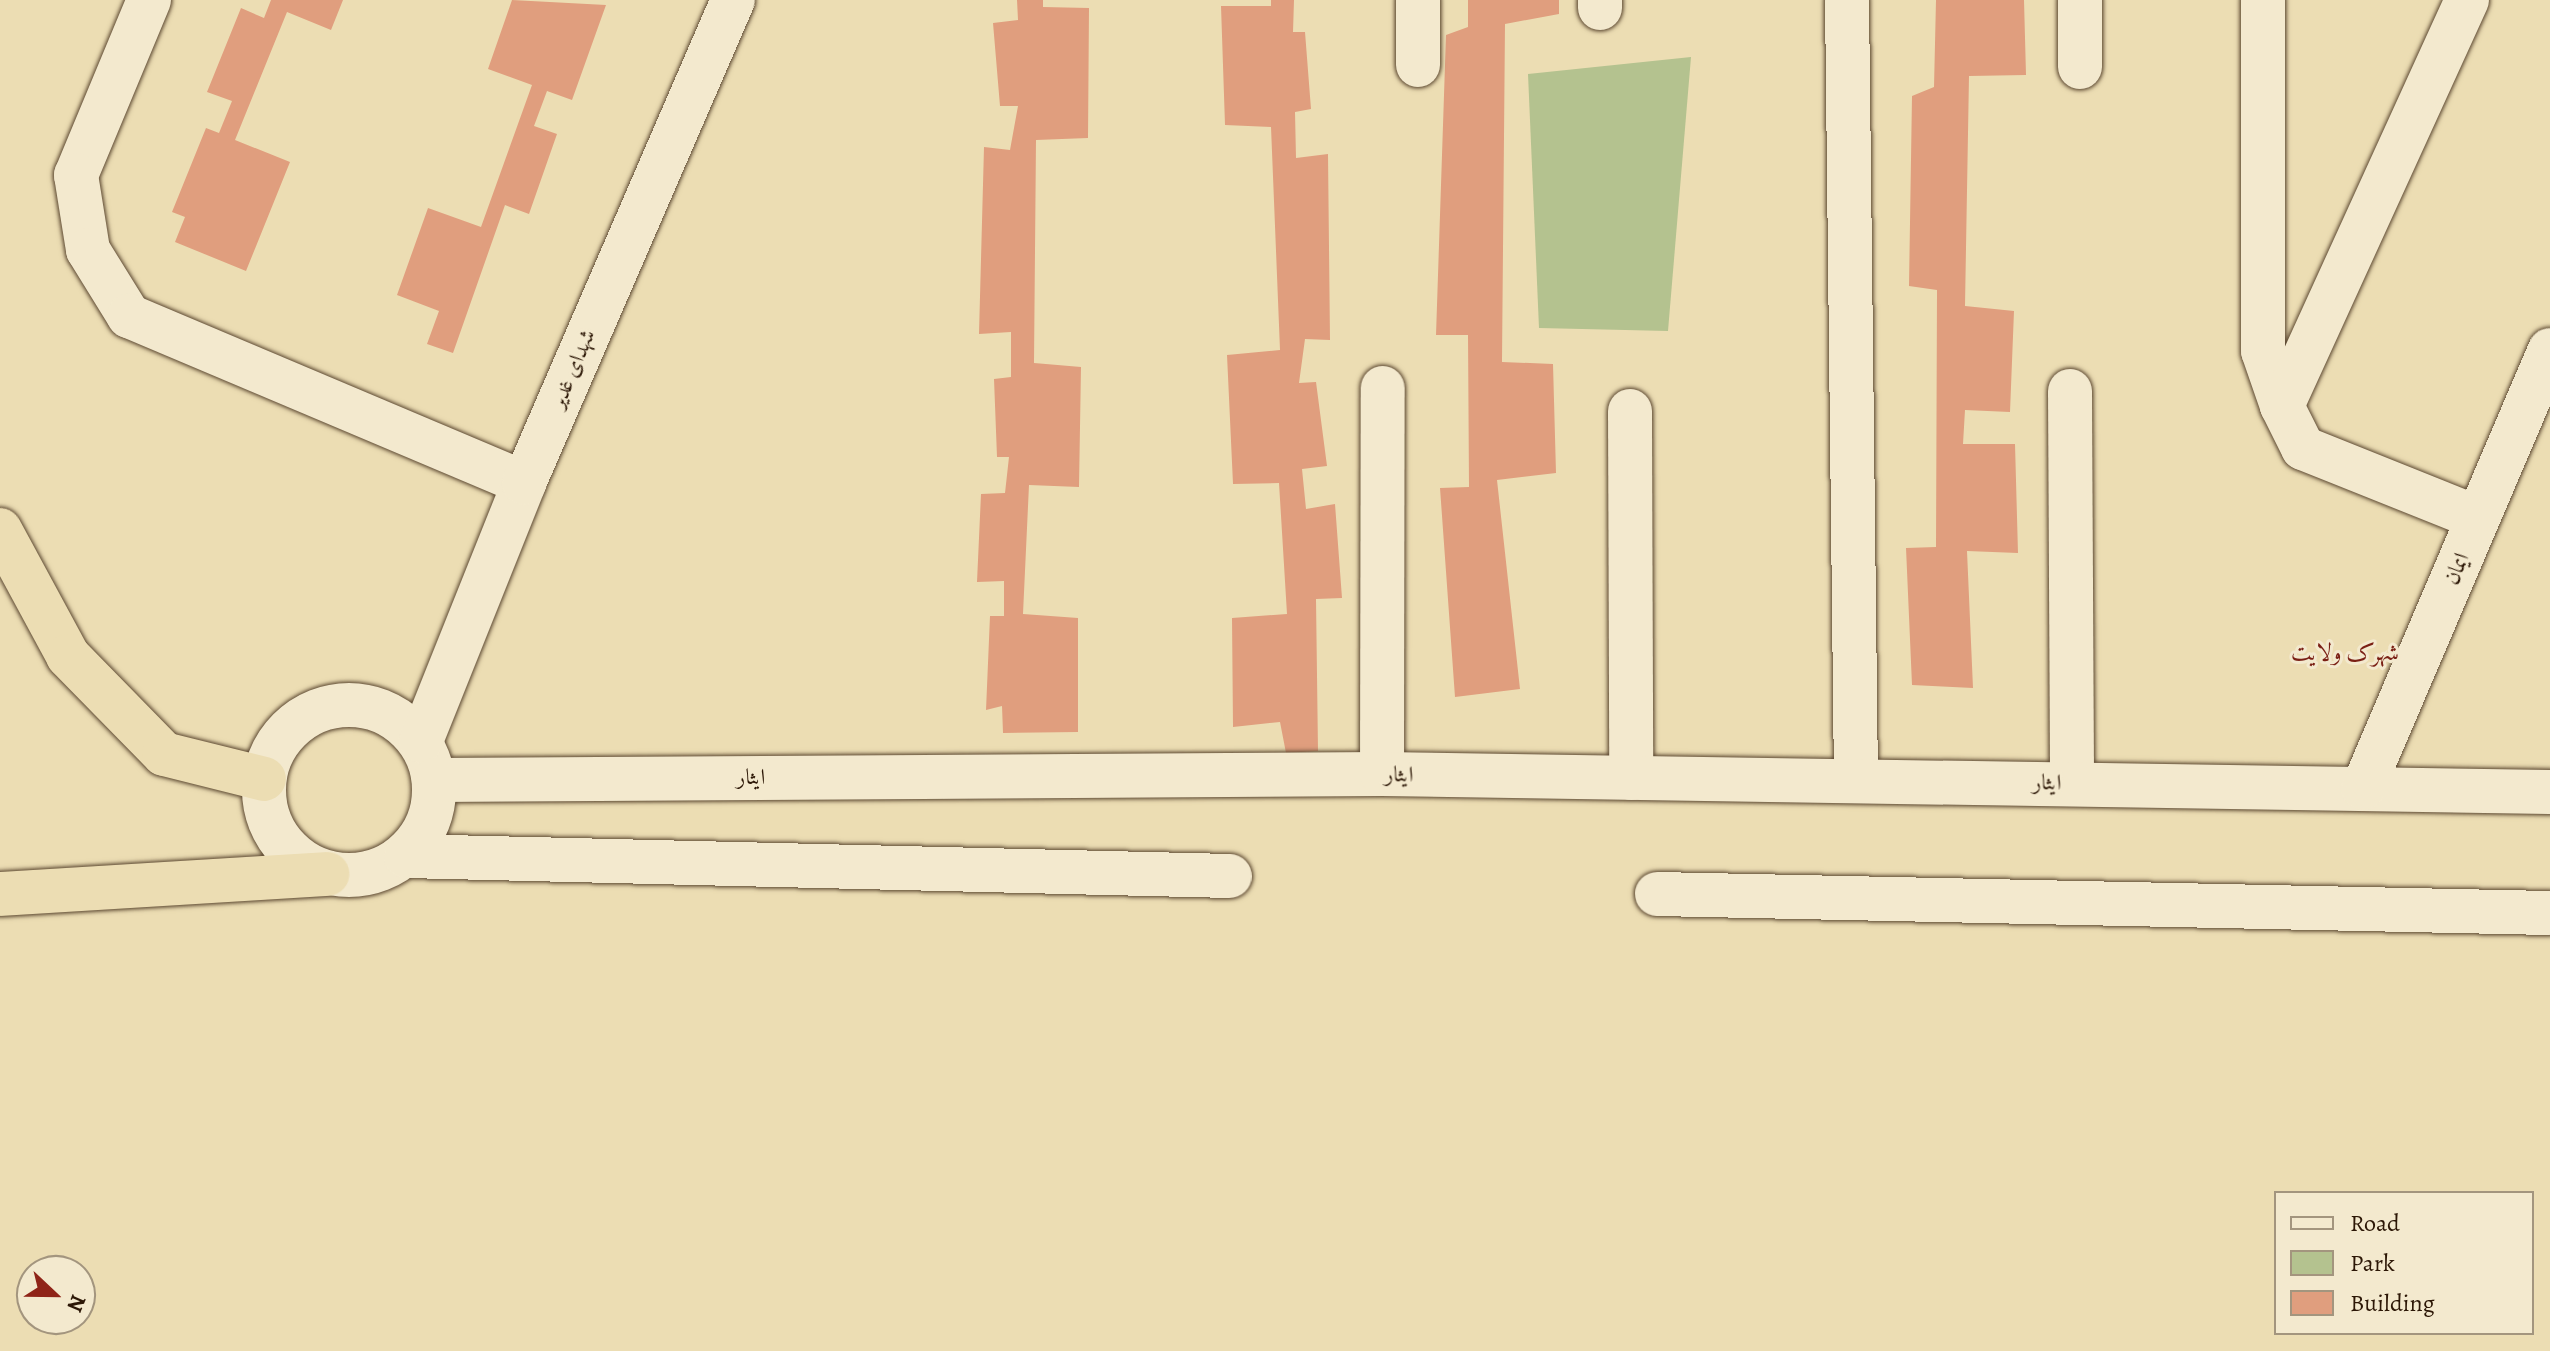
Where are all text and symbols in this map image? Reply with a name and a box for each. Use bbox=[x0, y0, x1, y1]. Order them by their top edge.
street label: شهدای غدیر bbox=[545, 325, 601, 413]
street label: ایمان bbox=[2439, 549, 2475, 589]
district label: شهرک ولایت bbox=[2291, 639, 2399, 667]
street label: ایثار bbox=[1384, 762, 1414, 788]
street label: ایثار bbox=[737, 765, 765, 791]
street label: ایثار bbox=[2032, 770, 2062, 796]
legend bbox=[2274, 1191, 2534, 1335]
text: Road bbox=[2350, 1207, 2400, 1239]
text: Park bbox=[2350, 1247, 2395, 1279]
north arrow bbox=[16, 1255, 96, 1335]
text: Building bbox=[2350, 1287, 2435, 1319]
text: N bbox=[59, 1290, 93, 1316]

